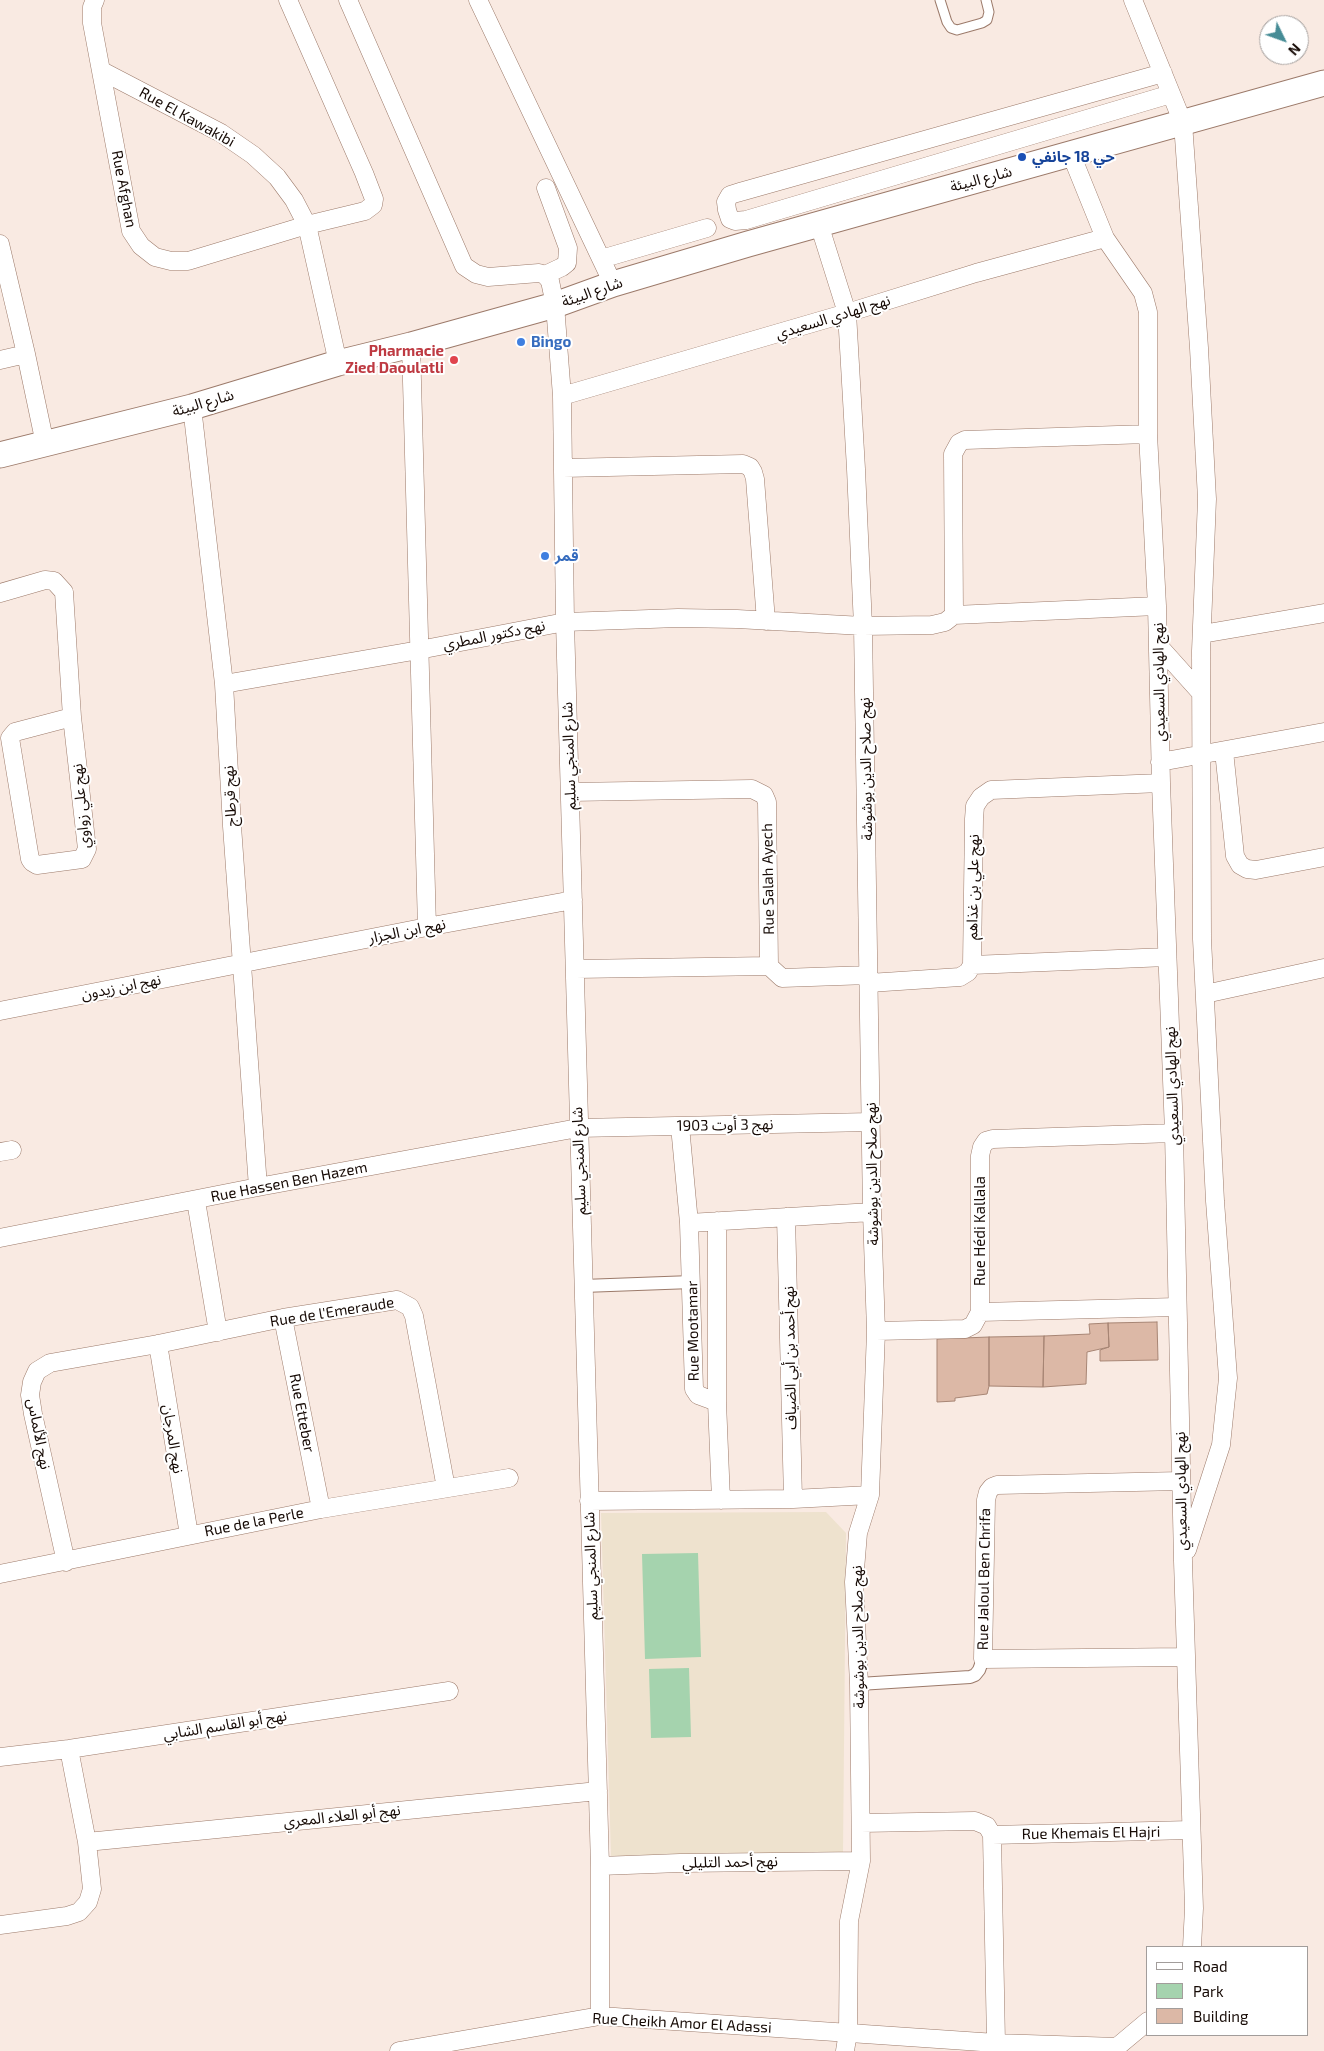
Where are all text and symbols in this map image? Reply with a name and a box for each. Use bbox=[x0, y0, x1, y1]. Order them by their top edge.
north arrow bbox=[1259, 15, 1309, 65]
text: N bbox=[1285, 40, 1304, 59]
street label: Rue El Kawakibi bbox=[136, 83, 238, 151]
place label: حي 18 جانفي bbox=[1032, 148, 1115, 166]
street label: Rue Afghan bbox=[108, 149, 140, 229]
marker: حي 18 جانفي bbox=[1016, 151, 1028, 163]
street label: شارع البيئة bbox=[948, 162, 1014, 196]
street label: شارع البيئة bbox=[559, 273, 625, 311]
street label: نهج الهادي السعيدي bbox=[773, 291, 893, 343]
place label: Bingo bbox=[531, 333, 571, 351]
marker: Bingo bbox=[515, 336, 527, 348]
place label: Pharmacie Zied Daoulatli bbox=[345, 342, 444, 377]
marker: Pharmacie Zied Daoulatli bbox=[448, 354, 460, 366]
street label: شارع البيئة bbox=[170, 386, 236, 420]
place label: قمر bbox=[555, 547, 579, 565]
marker: قمر bbox=[539, 550, 551, 562]
street label: نهج دكتور المطري bbox=[441, 616, 547, 654]
street label: نهج الهادي السعيدي bbox=[1149, 622, 1169, 742]
street label: نهج صلاح الدين بوشوشة bbox=[856, 697, 876, 841]
street label: شارع المنجي سليم bbox=[558, 702, 580, 810]
street label: نهج علي زواوي bbox=[68, 763, 94, 849]
street label: نهج قرطاج bbox=[219, 765, 241, 827]
street label: Rue Salah Ayech bbox=[758, 823, 778, 935]
street label: نهج علي بن غذاهم bbox=[963, 834, 983, 940]
street label: نهج ابن الجزار bbox=[367, 915, 447, 947]
street label: نهج ابن زيدون bbox=[79, 970, 163, 1004]
street label: نهج الهادي السعيدي bbox=[1161, 1026, 1183, 1146]
street label: نهج صلاح الدين بوشوشة bbox=[862, 1102, 882, 1246]
street label: شارع المنجي سليم bbox=[568, 1107, 590, 1215]
street label: نهج 3 أوت 1903 bbox=[676, 1115, 774, 1135]
street label: Rue Hassen Ben Hazem bbox=[209, 1158, 369, 1206]
street label: Rue Hédi Kallala bbox=[971, 1176, 989, 1286]
street label: Rue Mootamar bbox=[683, 1280, 703, 1382]
street label: نهج أحمد بن أبي الضياف bbox=[780, 1286, 800, 1430]
street label: Rue de l'Emeraude bbox=[269, 1293, 395, 1331]
street label: Rue Etteber bbox=[286, 1372, 318, 1454]
street label: نهج الألماس bbox=[23, 1397, 55, 1471]
street label: نهج المرجان bbox=[159, 1403, 187, 1475]
street label: نهج الهادي السعيدي bbox=[1171, 1431, 1191, 1551]
street label: Rue de la Perle bbox=[203, 1504, 305, 1540]
street label: Rue Jaloul Ben Chrifa bbox=[974, 1508, 994, 1650]
street label: شارع المنجي سليم bbox=[580, 1512, 602, 1620]
street label: نهج صلاح الدين بوشوشة bbox=[848, 1565, 868, 1709]
street label: نهج أبو القاسم الشابي bbox=[162, 1706, 288, 1744]
street label: نهج أبو العلاء المعري bbox=[282, 1801, 402, 1831]
street label: Rue Khemais El Hajri bbox=[1021, 1823, 1161, 1843]
street label: نهج أحمد التليلي bbox=[682, 1852, 778, 1872]
legend bbox=[1146, 1946, 1309, 2036]
text: Road bbox=[1193, 1957, 1228, 1975]
text: Park bbox=[1193, 1982, 1224, 2000]
text: Building bbox=[1193, 2007, 1248, 2025]
street label: Rue Cheikh Amor El Adassi bbox=[592, 2009, 772, 2037]

